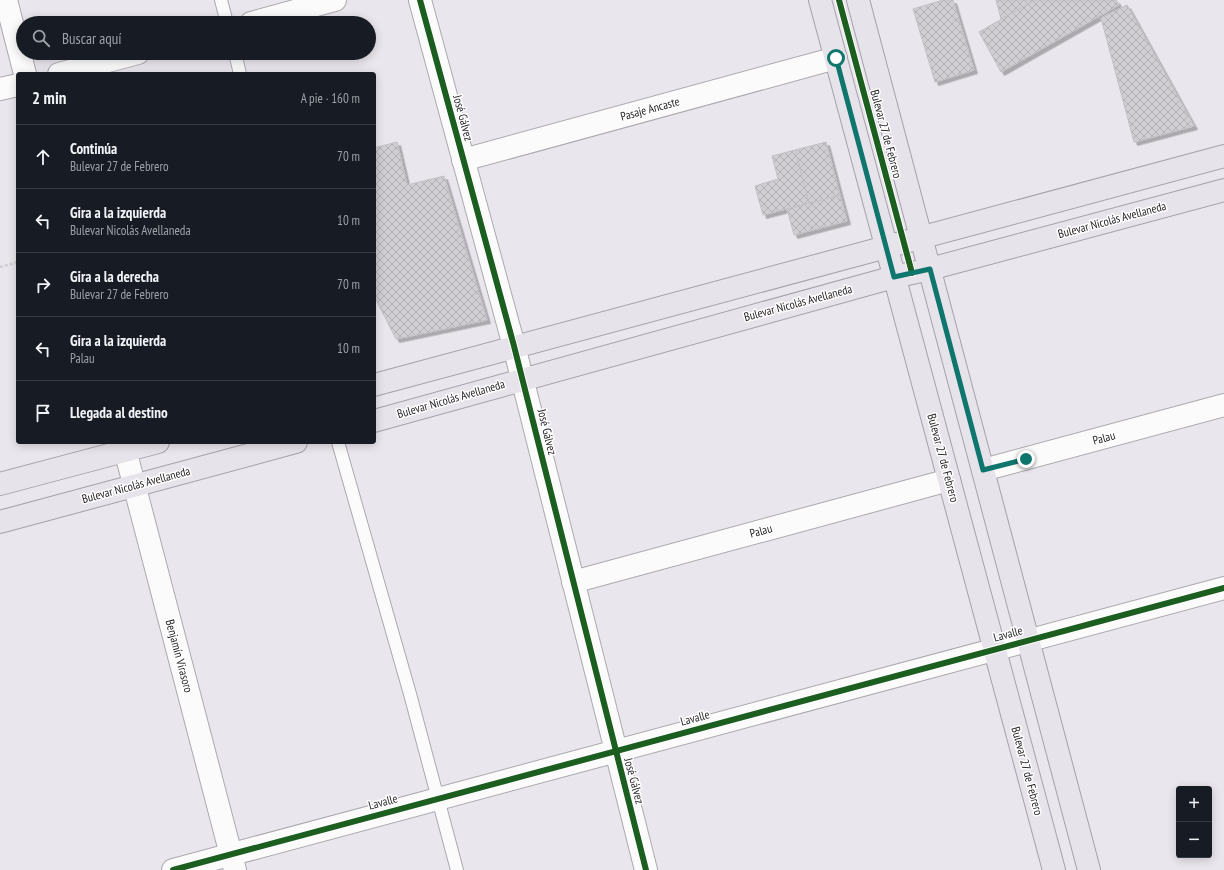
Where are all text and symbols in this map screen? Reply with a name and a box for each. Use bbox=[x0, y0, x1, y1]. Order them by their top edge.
search box bbox=[16, 16, 376, 60]
icon: search bbox=[30, 27, 52, 49]
text: Buscar aquí bbox=[62, 29, 122, 48]
route start bbox=[827, 49, 845, 67]
text: 2 min bbox=[32, 87, 66, 109]
street label: Bulevar 27 de Febrero bbox=[867, 88, 906, 180]
text: A pie · 160 m bbox=[301, 90, 360, 107]
street label: José Gálvez bbox=[450, 92, 477, 142]
street label: Pasaje Ancaste bbox=[619, 93, 681, 124]
text: Continúa bbox=[70, 139, 117, 158]
icon: ahead bbox=[32, 146, 54, 168]
text: 70 m bbox=[337, 148, 360, 165]
text: Bulevar 27 de Febrero bbox=[70, 158, 169, 175]
street label: Bulevar Nicolás Avellaneda bbox=[1056, 198, 1168, 241]
text: Gira a la izquierda bbox=[70, 203, 166, 222]
icon: left bbox=[32, 210, 54, 232]
text: 10 m bbox=[337, 212, 360, 229]
text: Bulevar Nicolás Avellaneda bbox=[70, 222, 191, 239]
text: Gira a la derecha bbox=[70, 267, 159, 286]
icon: right bbox=[32, 274, 54, 296]
text: 70 m bbox=[337, 276, 360, 293]
street label: Bulevar Nicolás Avellaneda bbox=[742, 281, 854, 324]
text: Bulevar 27 de Febrero bbox=[70, 286, 169, 303]
text: Gira a la izquierda bbox=[70, 331, 166, 350]
icon: left bbox=[32, 338, 54, 360]
text: 10 m bbox=[337, 340, 360, 357]
text: Palau bbox=[70, 350, 95, 367]
street label: Bulevar Nicolás Avellaneda bbox=[395, 376, 507, 421]
icon: arrive bbox=[32, 402, 54, 424]
text: Llegada al destino bbox=[70, 403, 168, 422]
street label: José Gálvez bbox=[534, 406, 560, 456]
street label: Bulevar 27 de Febrero bbox=[924, 412, 963, 504]
street label: Palau bbox=[1091, 427, 1117, 448]
route end bbox=[1017, 450, 1035, 468]
street label: Bulevar Nicolás Avellaneda bbox=[80, 463, 192, 506]
street label: Palau bbox=[748, 520, 774, 541]
street label: Benjamín Virasoro bbox=[163, 618, 196, 694]
street label: Lavalle bbox=[992, 622, 1024, 645]
street label: Lavalle bbox=[679, 706, 711, 729]
street label: Bulevar 27 de Febrero bbox=[1008, 725, 1047, 817]
street label: José Gálvez bbox=[621, 755, 648, 805]
map controls bbox=[1176, 786, 1212, 858]
button: + bbox=[1176, 786, 1212, 822]
street label: Lavalle bbox=[367, 790, 399, 813]
button: − bbox=[1176, 822, 1212, 858]

